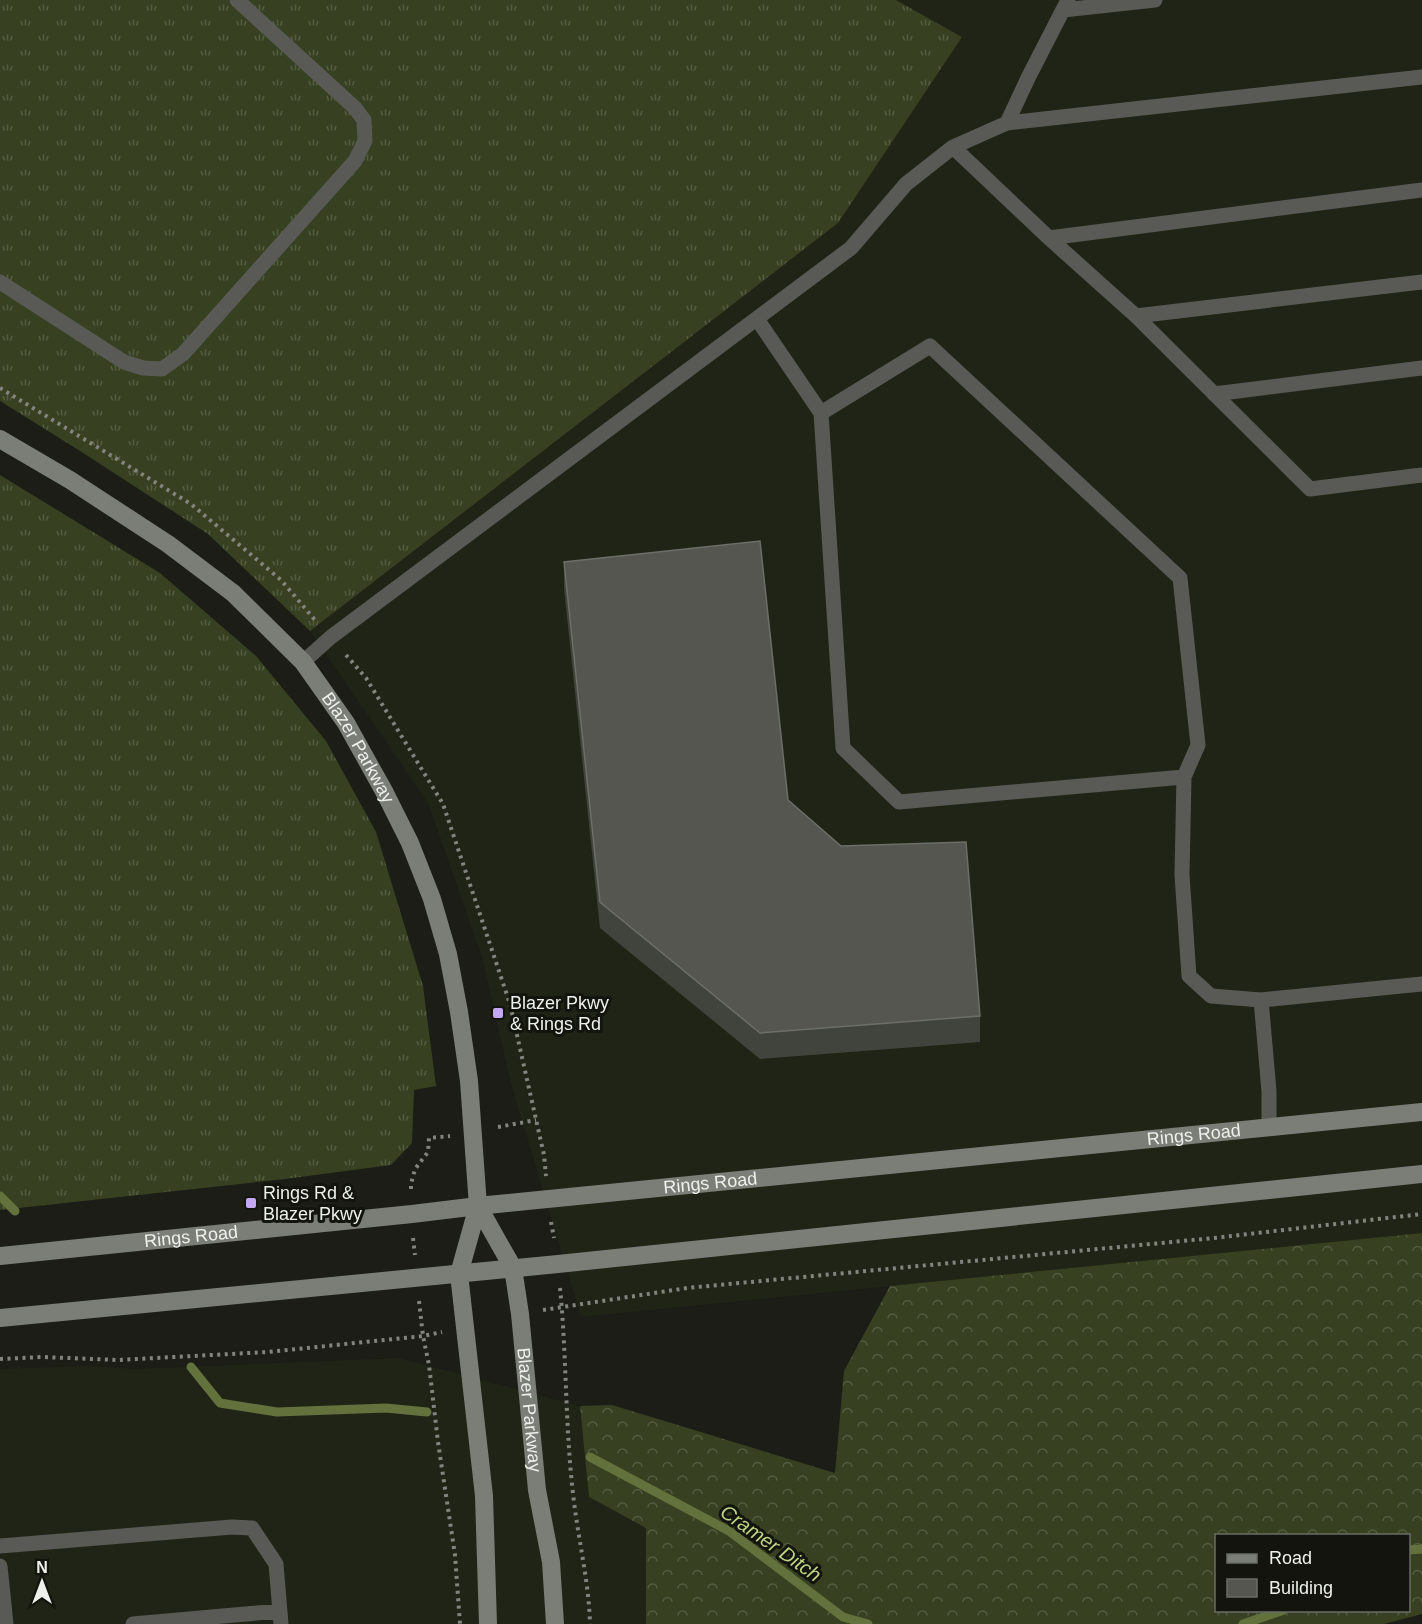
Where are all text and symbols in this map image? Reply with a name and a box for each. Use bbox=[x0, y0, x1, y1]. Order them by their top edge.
street label: Blazer Parkway bbox=[318, 689, 398, 806]
place label: Blazer Pkwy & Rings Rd bbox=[510, 993, 609, 1034]
marker: Blazer Pkwy & Rings Rd bbox=[491, 1006, 505, 1020]
street label: Rings Road bbox=[1146, 1120, 1242, 1149]
street label: Rings Road bbox=[662, 1168, 758, 1197]
place label: Rings Rd & Blazer Pkwy bbox=[263, 1183, 362, 1224]
marker: Rings Rd & Blazer Pkwy bbox=[244, 1196, 258, 1210]
street label: Rings Road bbox=[143, 1222, 239, 1251]
street label: Blazer Parkway bbox=[513, 1347, 545, 1473]
water label: Cramer Ditch bbox=[716, 1500, 826, 1586]
legend bbox=[1215, 1534, 1410, 1612]
text: Road bbox=[1269, 1548, 1312, 1568]
north arrow bbox=[12, 1552, 72, 1612]
text: N bbox=[36, 1559, 48, 1576]
text: Building bbox=[1269, 1578, 1333, 1598]

